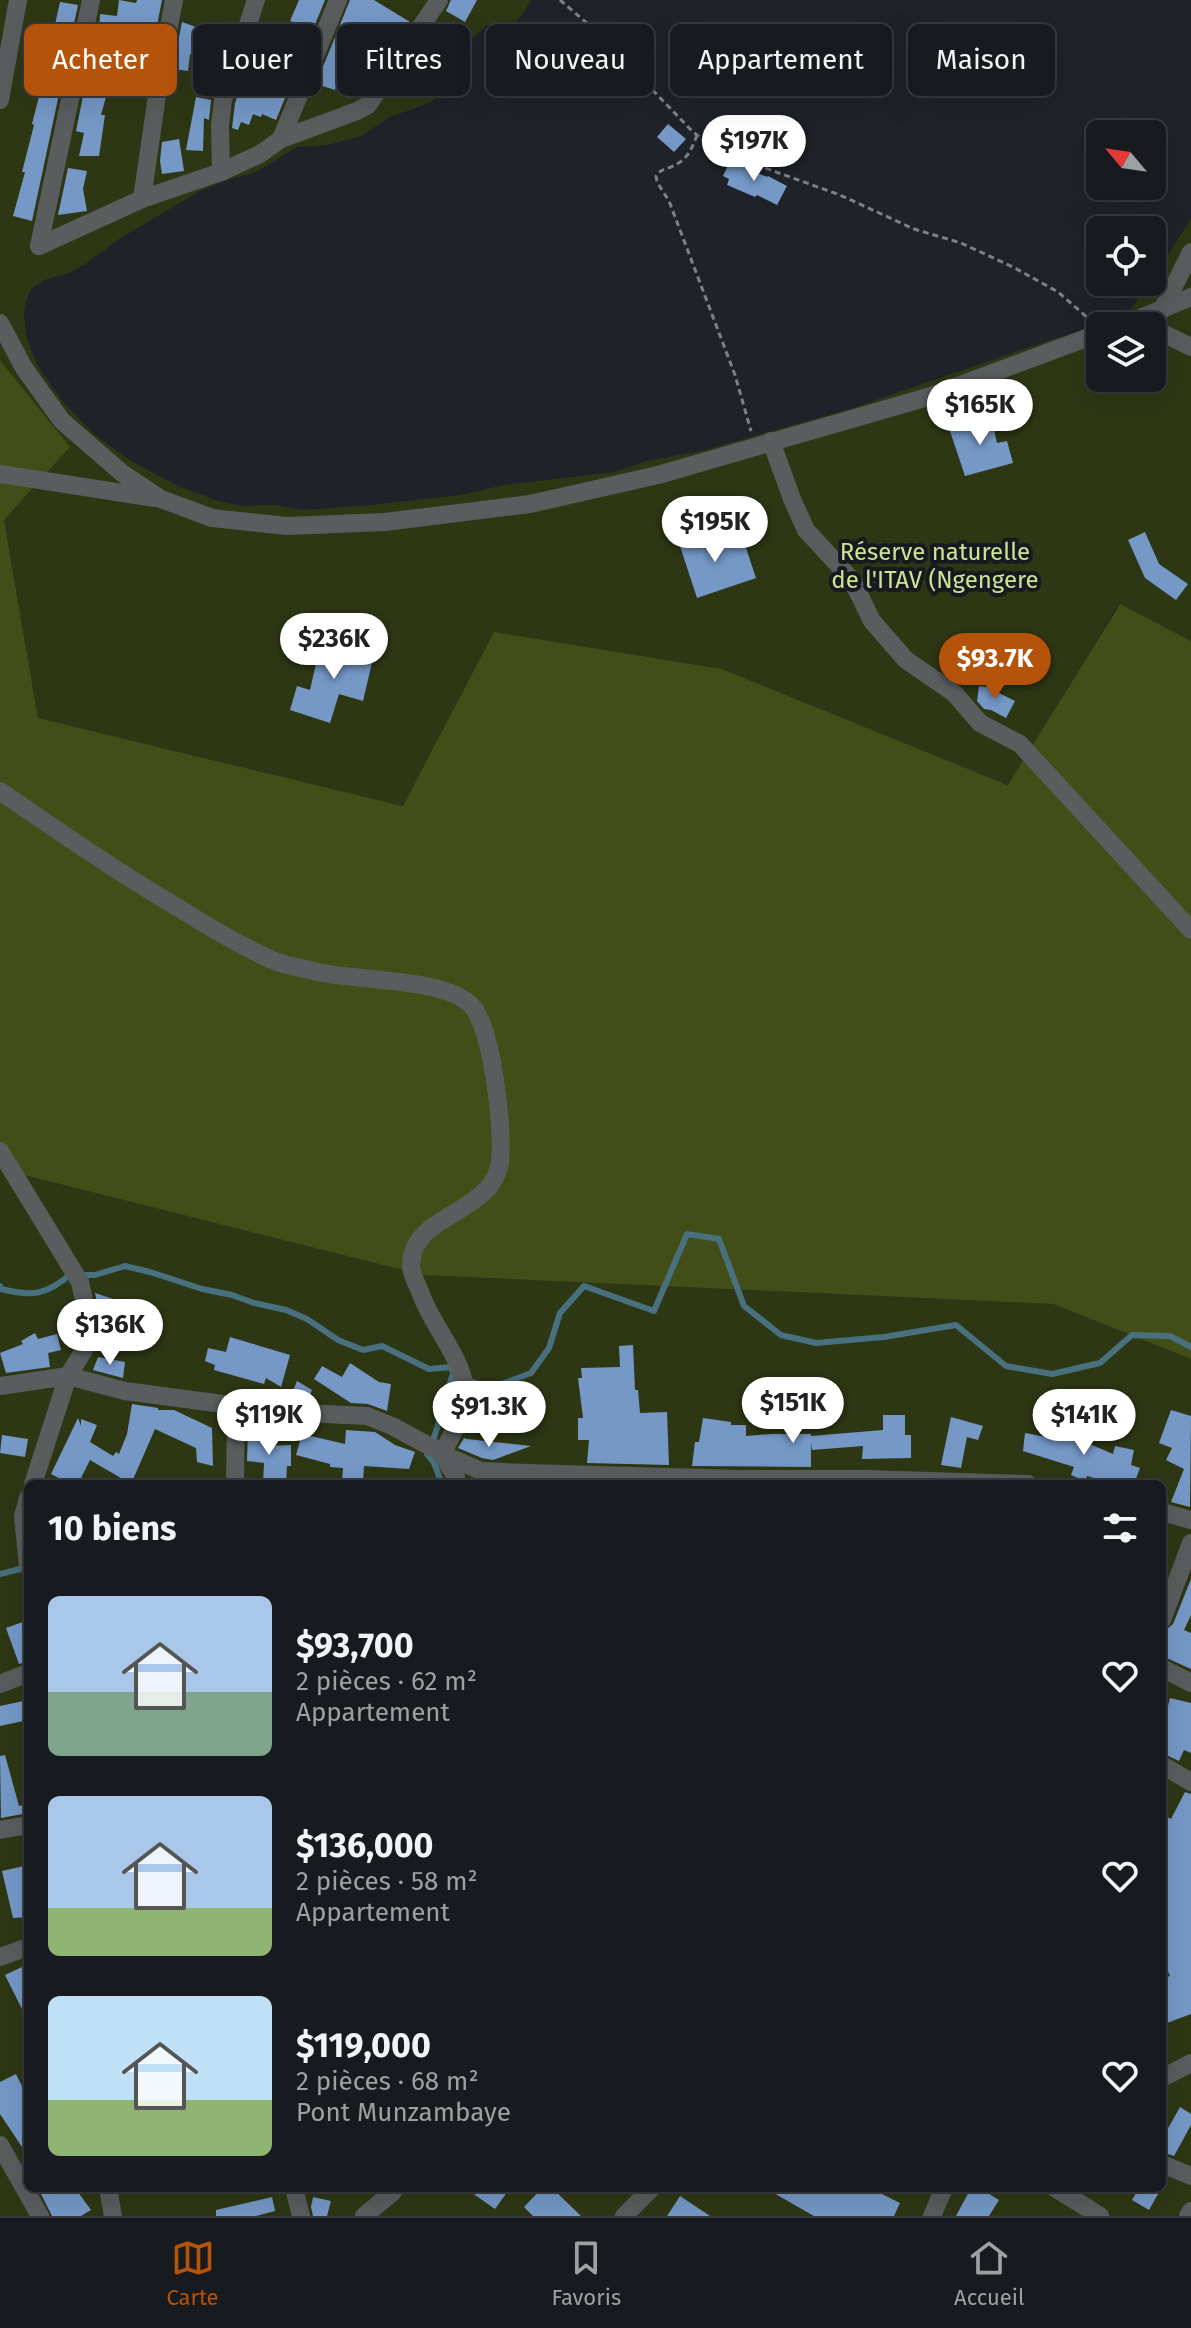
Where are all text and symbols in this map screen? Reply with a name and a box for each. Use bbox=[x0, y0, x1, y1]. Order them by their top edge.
chip: Acheter bbox=[24, 24, 177, 96]
chip: Louer bbox=[193, 24, 321, 96]
chip: Filtres bbox=[337, 24, 470, 96]
chip: Nouveau bbox=[486, 24, 654, 96]
chip: Appartement bbox=[670, 24, 892, 96]
chip: Maison bbox=[908, 24, 1055, 96]
pin: $197K bbox=[698, 115, 810, 183]
north arrow bbox=[1086, 120, 1166, 200]
map controls bbox=[1086, 120, 1166, 392]
text: $197K bbox=[720, 125, 788, 156]
button: locate bbox=[1086, 216, 1166, 296]
button: layers bbox=[1086, 312, 1166, 392]
pin: $165K bbox=[924, 379, 1036, 447]
text: $165K bbox=[945, 389, 1015, 420]
pin: $195K bbox=[659, 496, 771, 564]
text: $195K bbox=[680, 506, 750, 537]
park label: Réserve naturelle de l'ITAV (Ngengere bbox=[831, 538, 1039, 594]
pin: $236K bbox=[278, 613, 390, 681]
text: $236K bbox=[298, 623, 370, 654]
pin: $93.7K bbox=[930, 633, 1060, 701]
text: $93.7K bbox=[957, 643, 1033, 674]
pin: $136K bbox=[54, 1299, 166, 1367]
text: $136K bbox=[75, 1309, 145, 1340]
pin: $151K bbox=[737, 1377, 849, 1445]
pin: $91.3K bbox=[424, 1381, 554, 1449]
text: $151K bbox=[760, 1387, 826, 1418]
pin: $119K bbox=[213, 1389, 325, 1457]
pin: $141K bbox=[1028, 1389, 1140, 1457]
text: $91.3K bbox=[451, 1391, 527, 1422]
text: $119K bbox=[235, 1399, 303, 1430]
text: $141K bbox=[1051, 1399, 1117, 1430]
icon: filters bbox=[1098, 1506, 1142, 1550]
text: 10 biens bbox=[48, 1508, 176, 1549]
text: $93,700 bbox=[296, 1625, 414, 1666]
icon: home bbox=[112, 1628, 208, 1724]
icon: heart bbox=[1098, 1654, 1142, 1698]
text: 2 pièces · 62 m² bbox=[296, 1666, 477, 1697]
text: Appartement bbox=[296, 1697, 450, 1728]
text: $136,000 bbox=[296, 1825, 433, 1866]
icon: home bbox=[112, 1828, 208, 1924]
icon: heart bbox=[1098, 1854, 1142, 1898]
text: 2 pièces · 58 m² bbox=[296, 1866, 478, 1897]
text: Appartement bbox=[296, 1897, 450, 1928]
text: $119,000 bbox=[296, 2025, 431, 2066]
icon: home bbox=[112, 2028, 208, 2124]
icon: heart bbox=[1098, 2054, 1142, 2098]
text: 2 pièces · 68 m² bbox=[296, 2066, 479, 2097]
text: Pont Munzambaye bbox=[296, 2097, 511, 2128]
tab: Carte bbox=[166, 2236, 219, 2311]
tab: Favoris bbox=[552, 2236, 621, 2311]
tab: Accueil bbox=[954, 2236, 1025, 2311]

